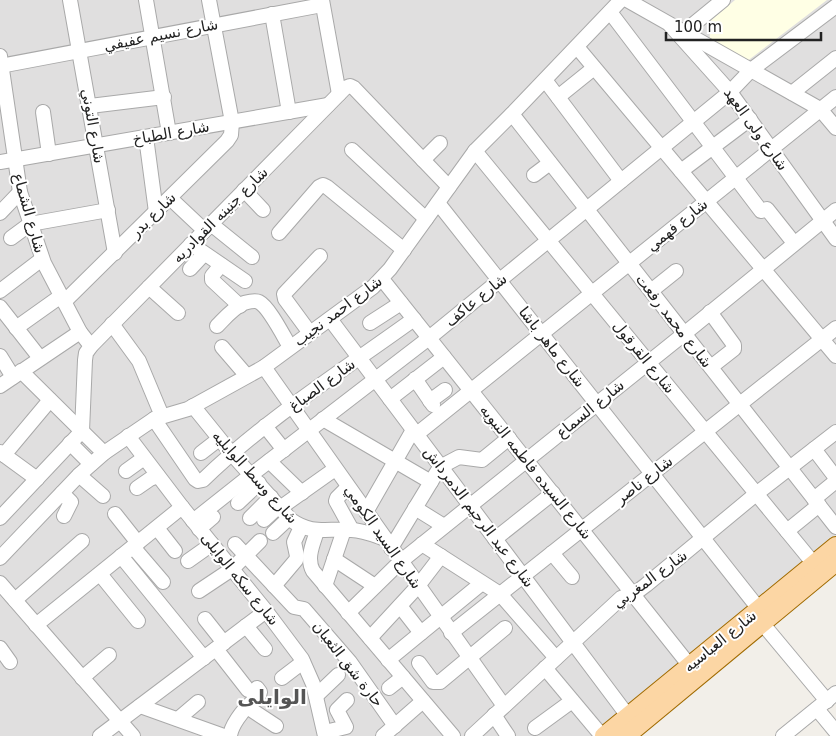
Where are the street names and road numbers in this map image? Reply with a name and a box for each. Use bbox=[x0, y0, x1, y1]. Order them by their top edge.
street label: شارع نسيم عفيفي bbox=[102, 15, 220, 56]
street label: شارع ولى العهد bbox=[720, 84, 792, 174]
street label: شارع التوني bbox=[77, 87, 108, 165]
street label: شارع الطباخ bbox=[131, 117, 211, 149]
street label: شارع جنينه القوادريه bbox=[168, 163, 272, 267]
street label: شارع الشماع bbox=[9, 171, 49, 255]
street label: شارع بدر bbox=[126, 188, 180, 242]
street label: شارع فهمي bbox=[643, 195, 712, 256]
street label: شارع عاكف bbox=[441, 270, 511, 330]
street label: شارع محمد رفعت bbox=[632, 271, 716, 371]
street label: شارع احمد نجيب bbox=[290, 272, 386, 350]
street label: شارع ماهر باشا bbox=[515, 303, 589, 391]
street label: شارع القرقول bbox=[609, 317, 679, 397]
street label: شارع الصباغ bbox=[285, 355, 359, 415]
street label: شارع السماع bbox=[552, 376, 628, 442]
street label: شارع السيده فاطمه النبويه bbox=[476, 401, 596, 543]
street label: شارع وسط الوايليه bbox=[208, 427, 302, 527]
street label: شارع عبد الرحيم الدمرداش bbox=[420, 443, 538, 591]
street label: شارع ناصر bbox=[611, 452, 676, 509]
street label: شارع السيد الكومي bbox=[340, 482, 426, 593]
street label: شارع سكه الوايلى bbox=[197, 529, 283, 629]
street label: شارع المغربي bbox=[609, 546, 691, 613]
street label: شارع العباسيه bbox=[680, 606, 760, 676]
street label: حارة شق الثعبان bbox=[309, 617, 387, 711]

